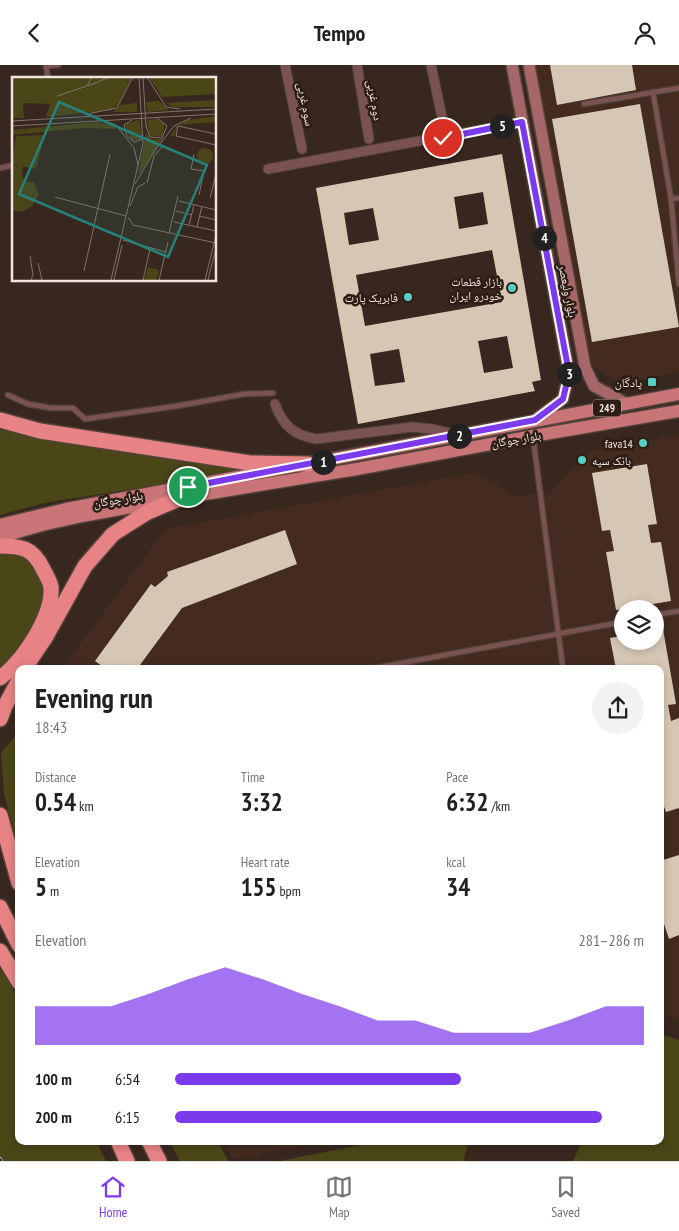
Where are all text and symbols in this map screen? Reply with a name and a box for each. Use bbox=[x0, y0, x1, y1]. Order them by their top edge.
icon: back bbox=[20, 19, 48, 47]
text: Tempo bbox=[314, 19, 365, 47]
icon: person bbox=[631, 19, 659, 47]
inset map bbox=[12, 77, 216, 281]
street label: دوم غربی bbox=[363, 78, 386, 122]
street label: سوم غربی bbox=[293, 81, 318, 127]
pin: 5 bbox=[490, 113, 514, 139]
pin bbox=[422, 117, 464, 159]
text: 5 bbox=[499, 117, 506, 135]
icon: check bbox=[429, 124, 457, 152]
pin: 4 bbox=[532, 225, 556, 251]
text: 4 bbox=[541, 229, 548, 247]
street label: بلوار ولیعصر bbox=[555, 262, 580, 319]
place label: بازار قطعات خودرو ایران bbox=[449, 274, 502, 303]
marker: بازار قطعات خودرو ایران bbox=[506, 282, 518, 294]
place label: فابریک پارت bbox=[345, 290, 398, 305]
marker: فابریک پارت bbox=[402, 291, 414, 303]
pin: 3 bbox=[556, 361, 582, 387]
text: 3 bbox=[566, 365, 573, 383]
place label: پادگان bbox=[615, 375, 642, 390]
marker: پادگان bbox=[646, 376, 658, 388]
road number: 249 bbox=[593, 399, 621, 417]
pin: 2 bbox=[446, 423, 472, 449]
text: 2 bbox=[456, 427, 463, 445]
street label: بلوار چوگان bbox=[490, 427, 542, 451]
place label: fava14 bbox=[605, 436, 634, 451]
marker: fava14 bbox=[637, 437, 649, 449]
pin: 1 bbox=[310, 449, 336, 475]
text: 1 bbox=[320, 453, 327, 471]
place label: بانک سپه bbox=[592, 453, 631, 468]
marker: بانک سپه bbox=[576, 454, 588, 466]
pin bbox=[167, 466, 209, 508]
icon: arrive bbox=[174, 473, 202, 501]
street label: بلوار چوگان bbox=[92, 487, 144, 511]
map controls bbox=[614, 600, 664, 650]
button: layers bbox=[614, 600, 664, 650]
text: Evening run bbox=[35, 679, 153, 716]
button: share bbox=[592, 682, 644, 734]
text: 18:43 bbox=[35, 717, 67, 737]
text: Distance bbox=[35, 768, 76, 786]
text: Time bbox=[241, 768, 265, 786]
text: Pace bbox=[446, 768, 468, 786]
text: 0.54 bbox=[35, 786, 76, 818]
text: 3:32 bbox=[241, 786, 283, 818]
text: 6:32 bbox=[446, 786, 488, 818]
text: km bbox=[76, 797, 94, 815]
text: /km bbox=[488, 797, 510, 815]
text: Elevation bbox=[35, 853, 80, 871]
text: Heart rate bbox=[241, 853, 290, 871]
text: kcal bbox=[446, 853, 465, 871]
text: 5 bbox=[35, 871, 47, 903]
text: 155 bbox=[241, 871, 277, 903]
text: 34 bbox=[446, 871, 470, 903]
text: m bbox=[47, 882, 59, 900]
text: bpm bbox=[277, 882, 301, 900]
text: Elevation bbox=[35, 930, 86, 950]
text: 281–286 m bbox=[579, 930, 644, 950]
text: 100 m bbox=[35, 1069, 72, 1089]
text: 6:54 bbox=[115, 1069, 140, 1089]
text: 200 m bbox=[35, 1107, 72, 1127]
text: 6:15 bbox=[115, 1107, 140, 1127]
tab: Home bbox=[99, 1173, 127, 1221]
tab: Map bbox=[325, 1173, 353, 1221]
tab: Saved bbox=[551, 1173, 580, 1221]

